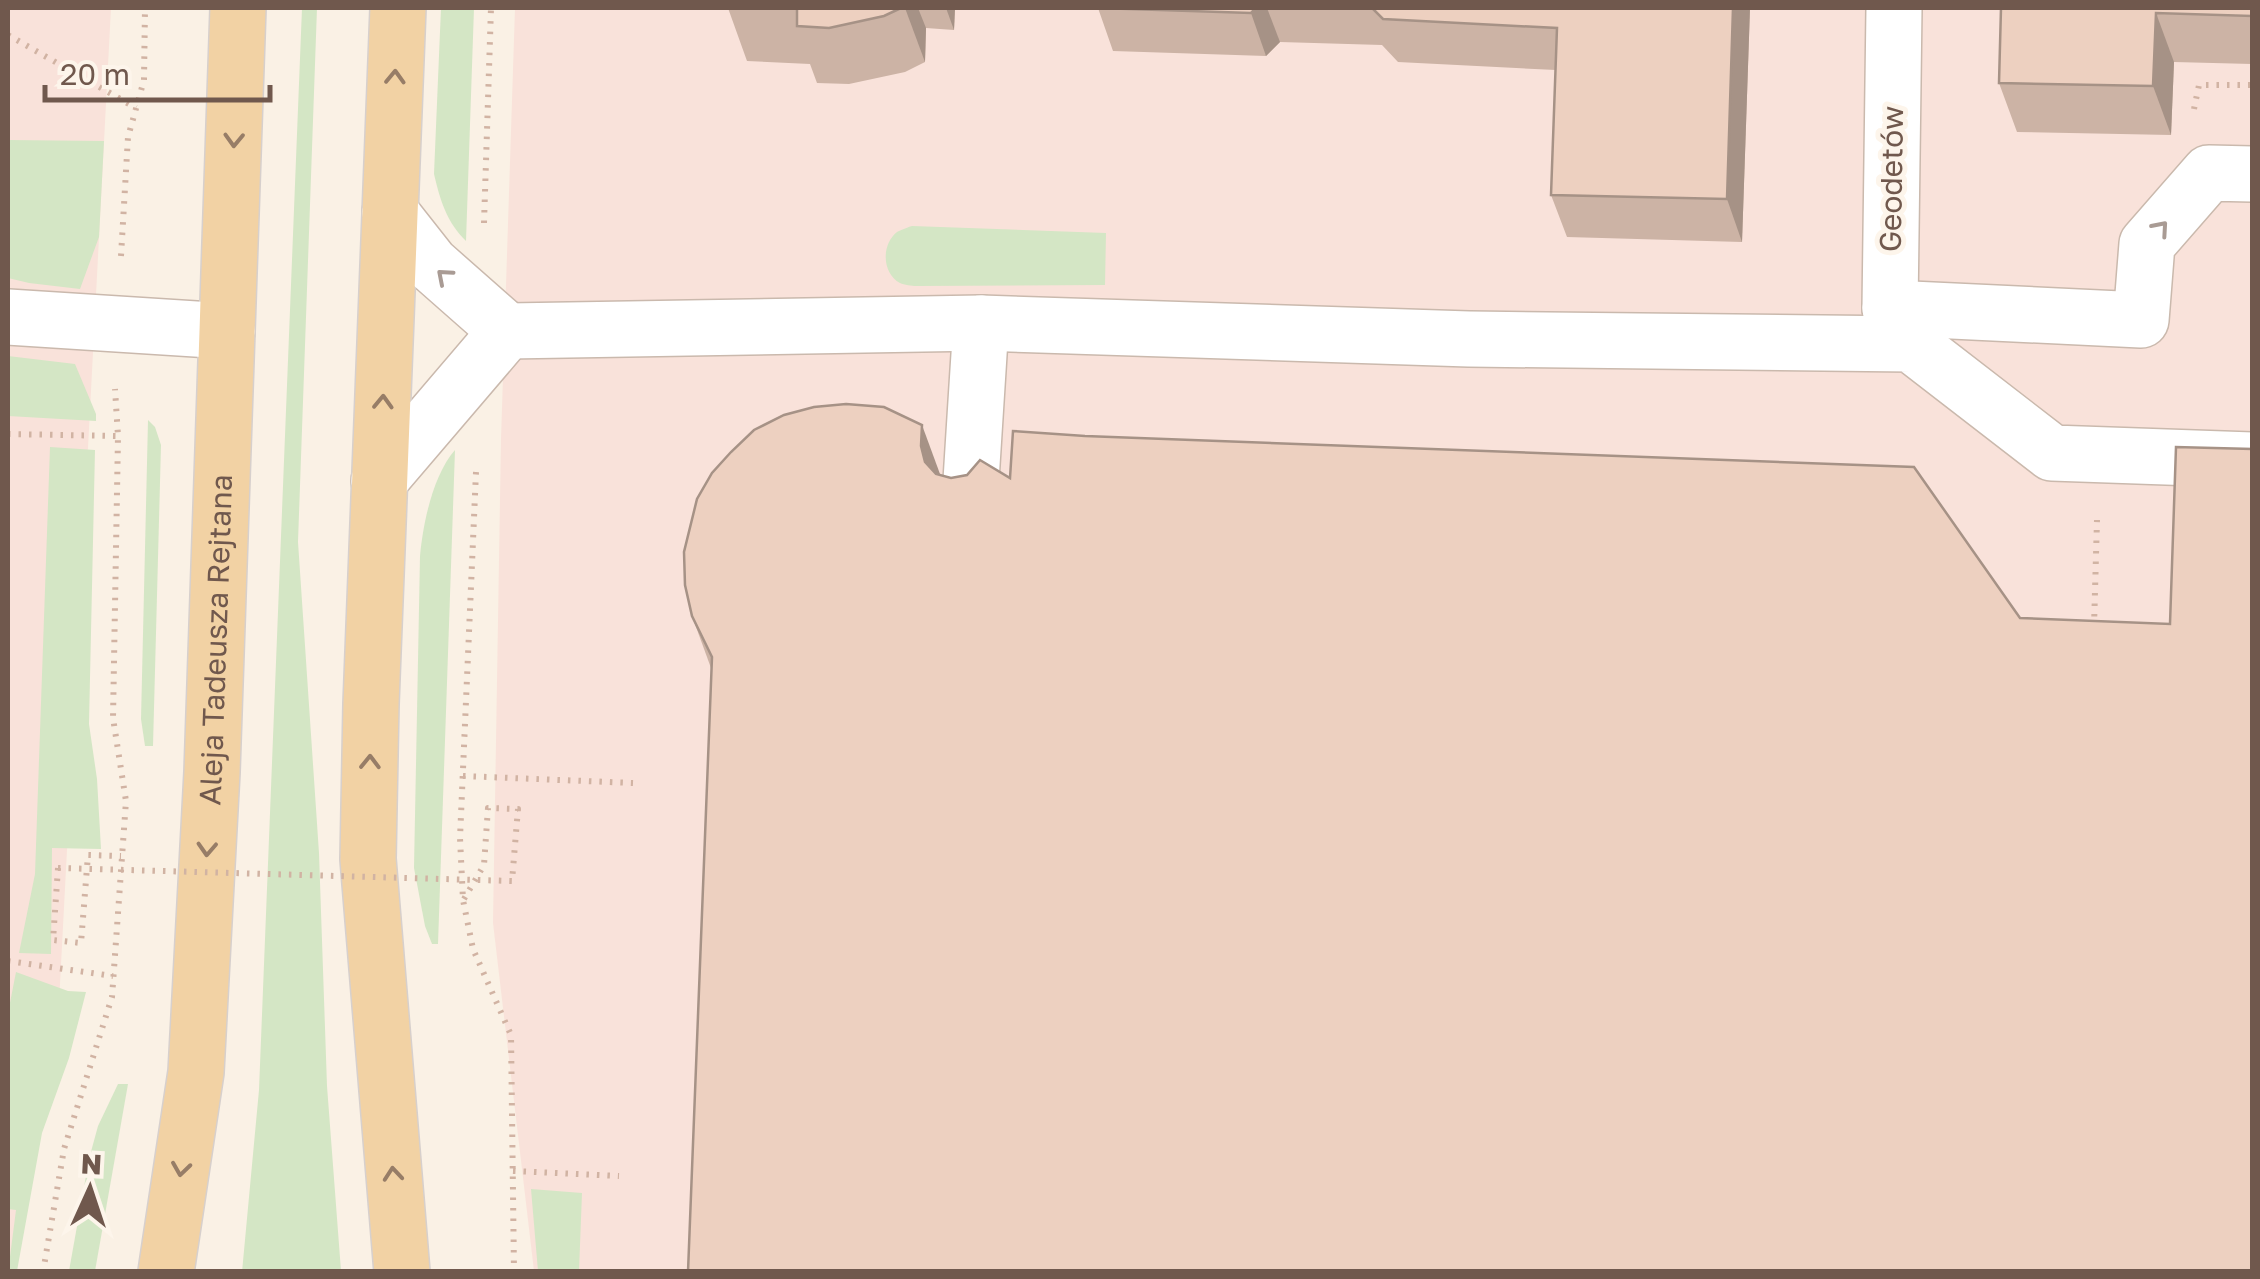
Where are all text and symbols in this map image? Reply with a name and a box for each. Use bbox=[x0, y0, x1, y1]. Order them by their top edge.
scale bar bbox=[45, 40, 270, 102]
text: 20 m bbox=[60, 56, 130, 92]
one-way arrow bbox=[385, 69, 406, 85]
street label: Geodetów bbox=[1872, 105, 1910, 252]
one-way arrow bbox=[223, 132, 244, 148]
one-way arrow bbox=[2149, 221, 2167, 240]
one-way arrow bbox=[437, 269, 456, 287]
one-way arrow bbox=[372, 393, 393, 409]
street label: Aleja Tadeusza Rejtana bbox=[191, 474, 239, 806]
one-way arrow bbox=[359, 753, 380, 769]
one-way arrow bbox=[197, 842, 218, 858]
north arrow bbox=[40, 1139, 140, 1239]
text: N bbox=[80, 1147, 103, 1181]
one-way arrow bbox=[172, 1160, 193, 1177]
one-way arrow bbox=[383, 1166, 405, 1182]

